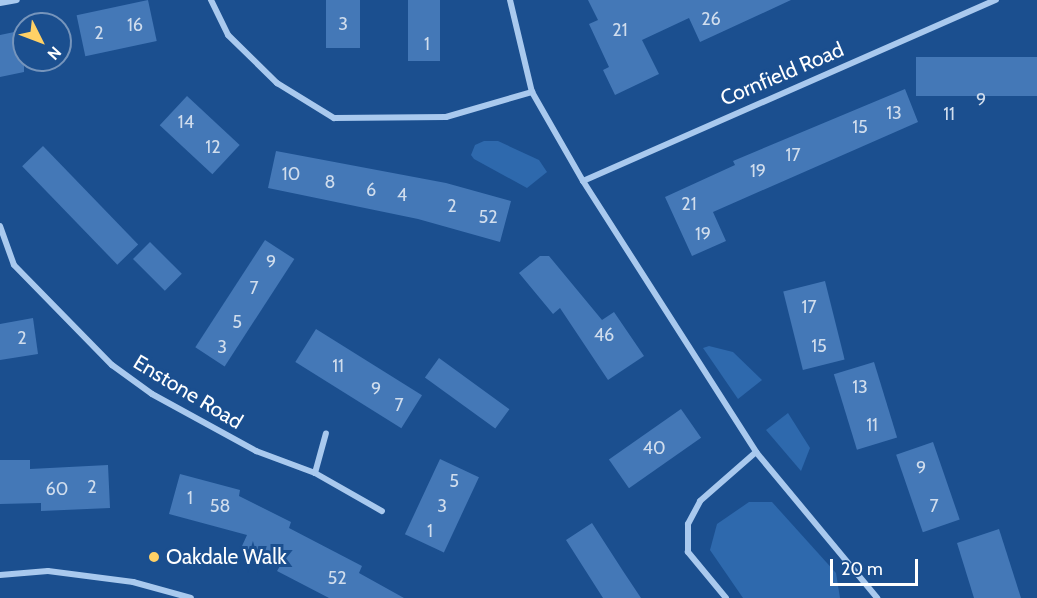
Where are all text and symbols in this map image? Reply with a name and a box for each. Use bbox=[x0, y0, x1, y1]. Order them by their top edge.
house number: 26 bbox=[701, 8, 721, 30]
north arrow bbox=[12, 12, 72, 72]
house number: 3 bbox=[338, 13, 348, 35]
house number: 16 bbox=[127, 14, 143, 36]
house number: 21 bbox=[612, 19, 628, 41]
house number: 2 bbox=[94, 22, 104, 44]
house number: 1 bbox=[424, 33, 430, 55]
street label: Cornfield Road bbox=[717, 37, 847, 111]
text: N bbox=[43, 42, 65, 64]
house number: 9 bbox=[976, 89, 986, 111]
house number: 13 bbox=[886, 102, 902, 124]
house number: 11 bbox=[943, 103, 955, 125]
house number: 14 bbox=[178, 111, 194, 133]
house number: 15 bbox=[852, 116, 868, 138]
house number: 12 bbox=[205, 136, 221, 158]
house number: 17 bbox=[786, 144, 800, 166]
house number: 19 bbox=[750, 160, 766, 182]
house number: 10 bbox=[282, 163, 300, 185]
house number: 8 bbox=[325, 171, 335, 193]
house number: 6 bbox=[366, 179, 376, 201]
house number: 4 bbox=[397, 184, 407, 206]
house number: 21 bbox=[681, 193, 697, 215]
house number: 2 bbox=[447, 195, 457, 217]
house number: 52 bbox=[478, 206, 498, 228]
house number: 19 bbox=[695, 223, 711, 245]
house number: 9 bbox=[266, 251, 276, 273]
house number: 7 bbox=[249, 277, 259, 299]
house number: 17 bbox=[802, 296, 816, 318]
house number: 5 bbox=[232, 311, 242, 333]
house number: 46 bbox=[594, 324, 614, 346]
house number: 2 bbox=[17, 327, 27, 349]
house number: 15 bbox=[811, 335, 827, 357]
house number: 3 bbox=[217, 336, 227, 358]
street label: Enstone Road bbox=[129, 349, 247, 435]
house number: 11 bbox=[332, 355, 344, 377]
house number: 13 bbox=[852, 376, 868, 398]
house number: 9 bbox=[371, 378, 381, 400]
house number: 7 bbox=[394, 394, 404, 416]
house number: 11 bbox=[866, 414, 878, 436]
house number: 40 bbox=[643, 437, 665, 459]
house number: 9 bbox=[916, 457, 926, 479]
house number: 5 bbox=[449, 470, 459, 492]
house number: 2 bbox=[87, 476, 97, 498]
house number: 60 bbox=[46, 478, 68, 500]
house number: 1 bbox=[187, 487, 193, 509]
house number: 58 bbox=[210, 495, 230, 517]
house number: 3 bbox=[437, 495, 447, 517]
house number: 7 bbox=[929, 495, 939, 517]
house number: 1 bbox=[427, 520, 433, 542]
place label: Oakdale Walk bbox=[166, 544, 287, 570]
scale bar bbox=[833, 547, 922, 585]
marker: Oakdale Walk bbox=[147, 550, 161, 564]
text: 20 m bbox=[841, 558, 883, 580]
house number: 52 bbox=[327, 567, 347, 589]

